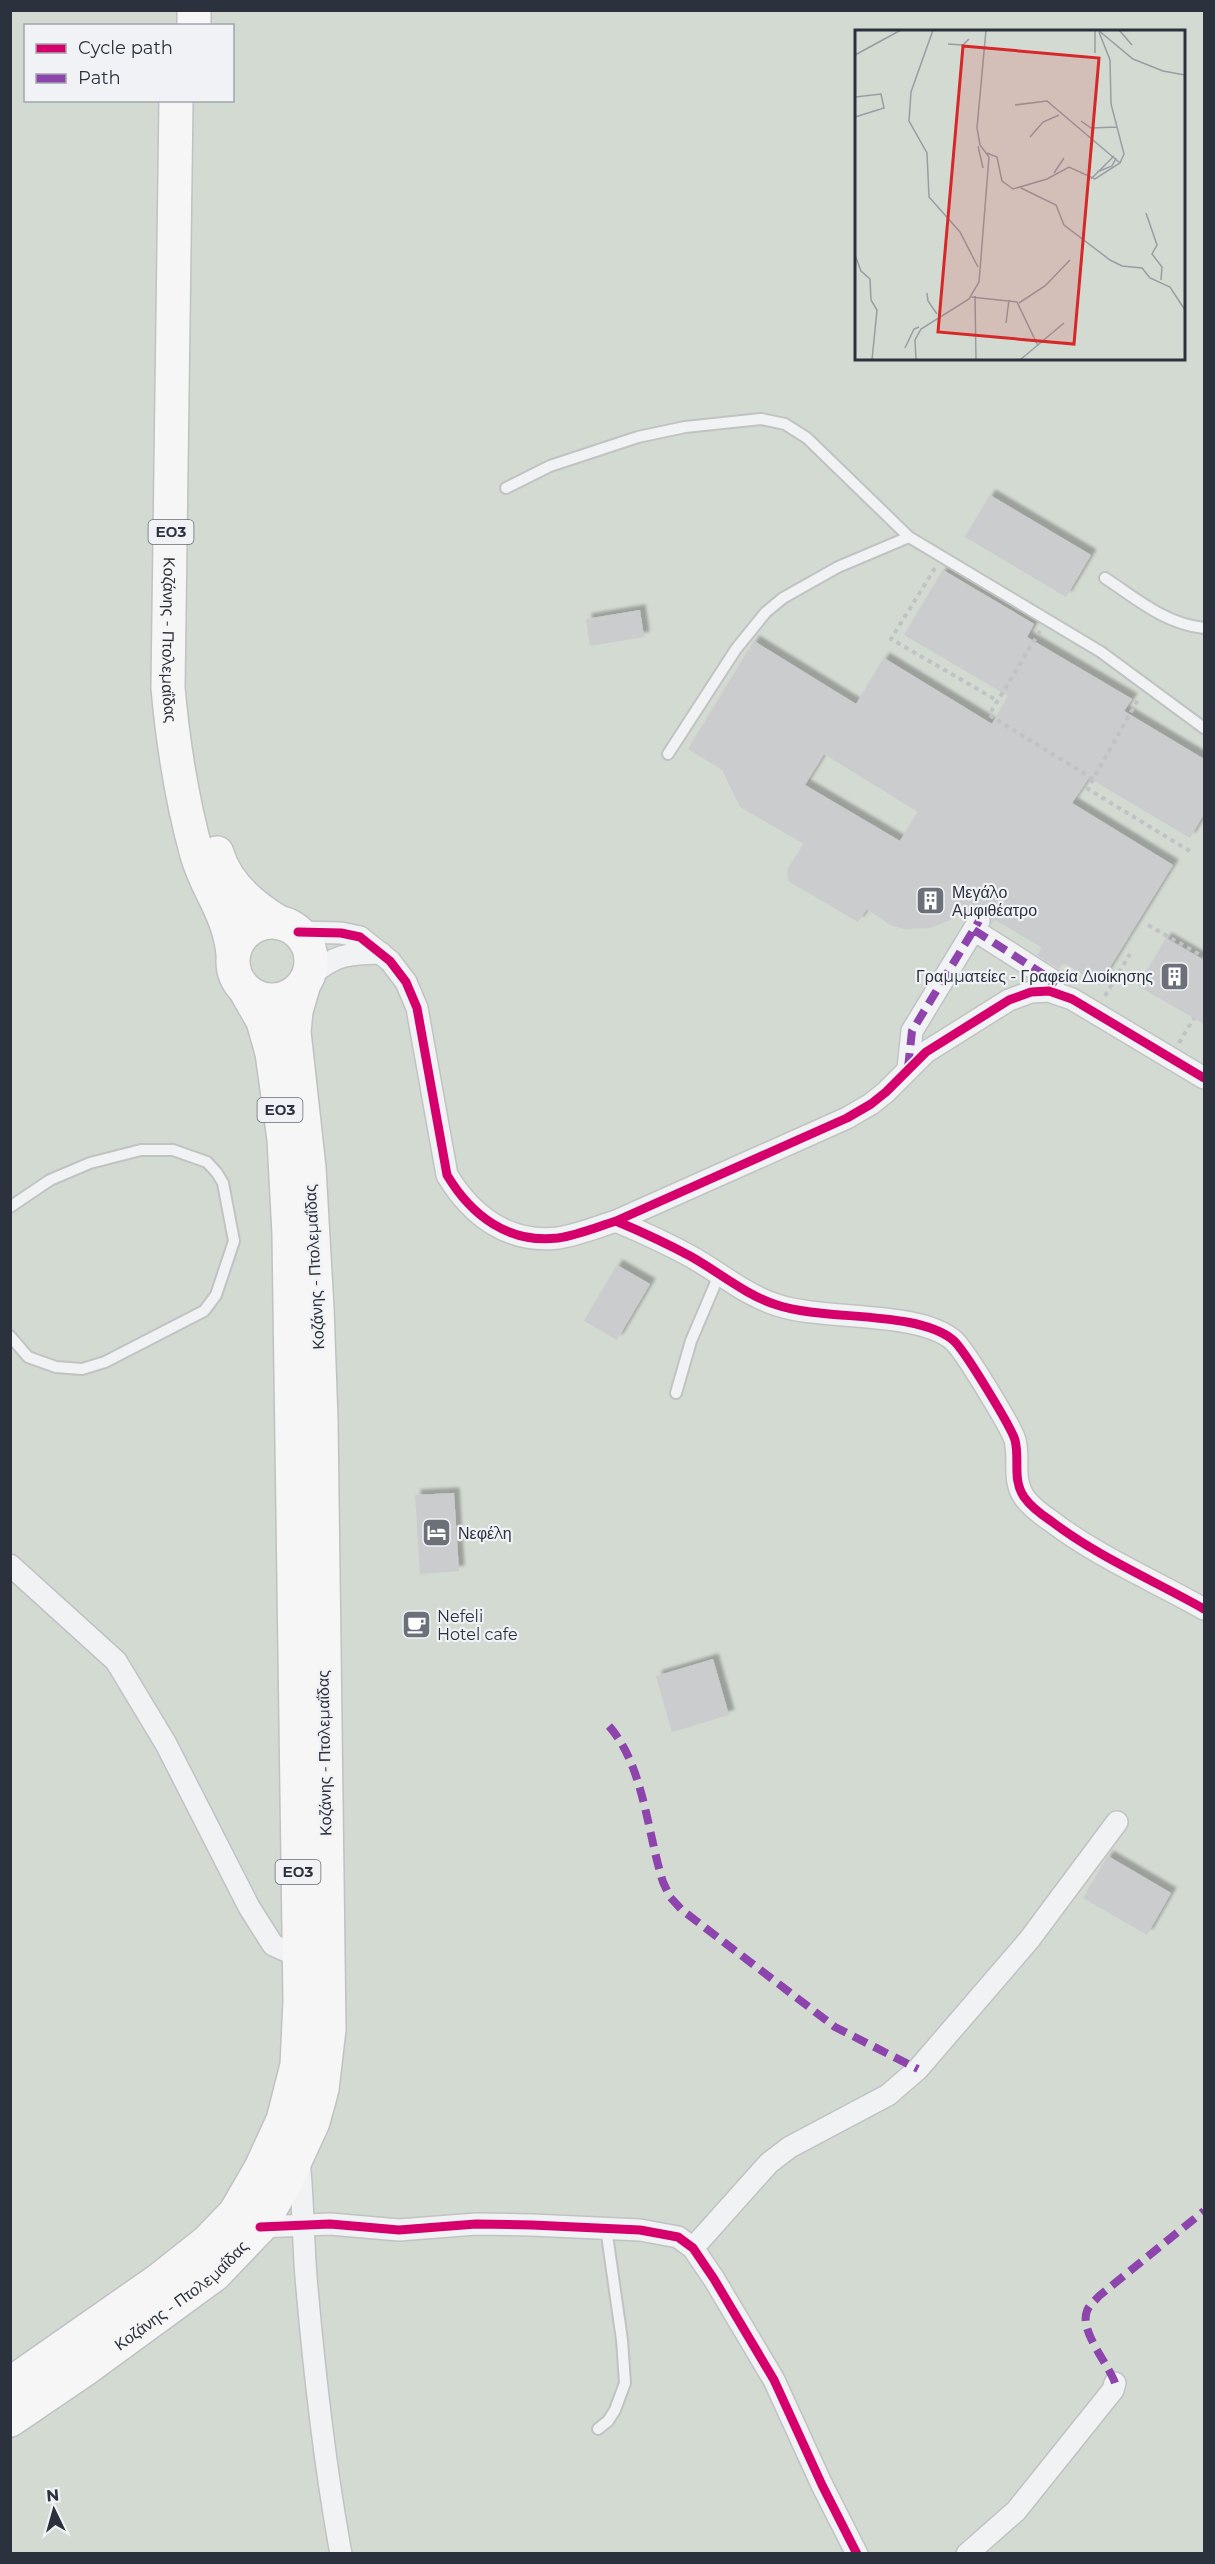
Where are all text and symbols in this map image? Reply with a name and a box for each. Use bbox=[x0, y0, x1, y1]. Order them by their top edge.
legend bbox=[24, 24, 234, 102]
inset map bbox=[855, 30, 1185, 360]
text: Cycle path bbox=[78, 37, 173, 59]
text: Path bbox=[78, 67, 121, 89]
road number: ΕΟ3 bbox=[148, 520, 194, 544]
street label: Κοζάνης - Πτολεμαΐδας bbox=[158, 557, 181, 724]
place label: Μεγάλο Αμφιθέατρο bbox=[952, 883, 1037, 920]
building icon: Μεγάλο Αμφιθέατρο bbox=[915, 885, 947, 917]
building icon: Γραμματείες - Γραφεία Διοίκησης bbox=[1158, 960, 1190, 992]
place label: Γραμματείες - Γραφεία Διοίκησης bbox=[916, 967, 1153, 986]
road number: ΕΟ3 bbox=[258, 1098, 302, 1122]
street label: Κοζάνης - Πτολεμαΐδας bbox=[301, 1184, 328, 1350]
hotel icon: Νεφέλη bbox=[421, 1517, 453, 1549]
place label: Νεφέλη bbox=[458, 1524, 512, 1543]
place label: Nefeli Hotel cafe bbox=[437, 1607, 518, 1644]
cafe icon: Nefeli Hotel cafe bbox=[400, 1609, 432, 1641]
street label: Κοζάνης - Πτολεμαΐδας bbox=[314, 1670, 335, 1836]
road number: ΕΟ3 bbox=[276, 1860, 320, 1884]
street label: Κοζάνης - Πτολεμαΐδας bbox=[111, 2236, 252, 2355]
north arrow bbox=[24, 2480, 84, 2540]
text: N bbox=[45, 2486, 60, 2506]

